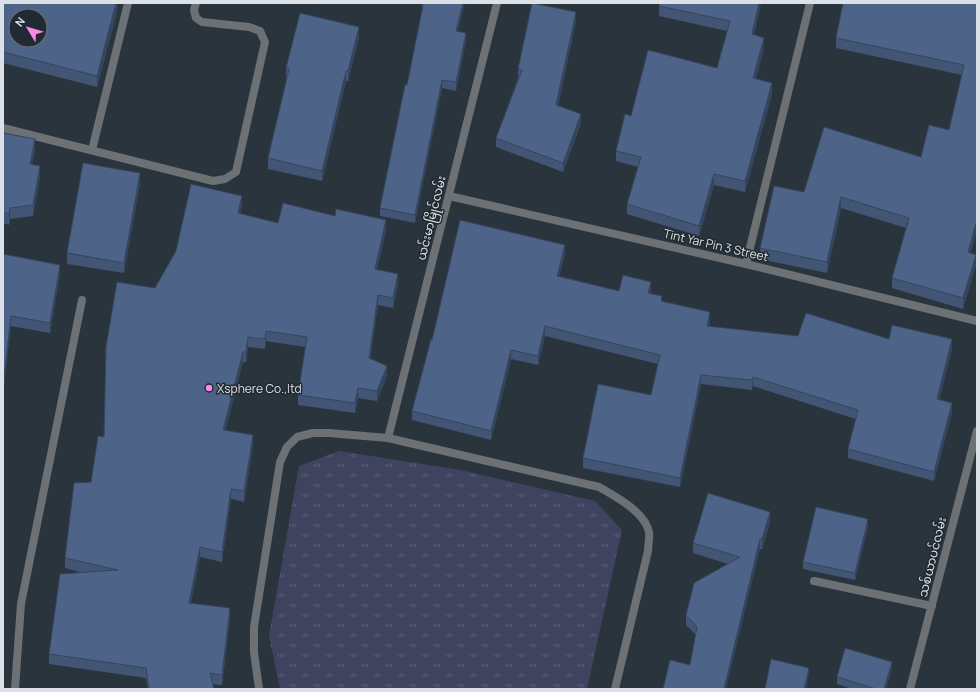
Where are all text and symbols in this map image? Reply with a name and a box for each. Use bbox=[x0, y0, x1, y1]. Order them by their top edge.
north arrow bbox=[8, 8, 48, 48]
text: N bbox=[11, 14, 28, 29]
street label: ယင်းမာမြိုင်လမ်း bbox=[412, 174, 452, 263]
street label: Tint Yar Pin 3 Street bbox=[662, 225, 770, 265]
place label: Xsphere Co.,ltd bbox=[217, 380, 302, 397]
marker: Xsphere Co.,ltd bbox=[204, 383, 214, 393]
street label: သစ်ယာပင်လမ်း bbox=[914, 515, 950, 599]

